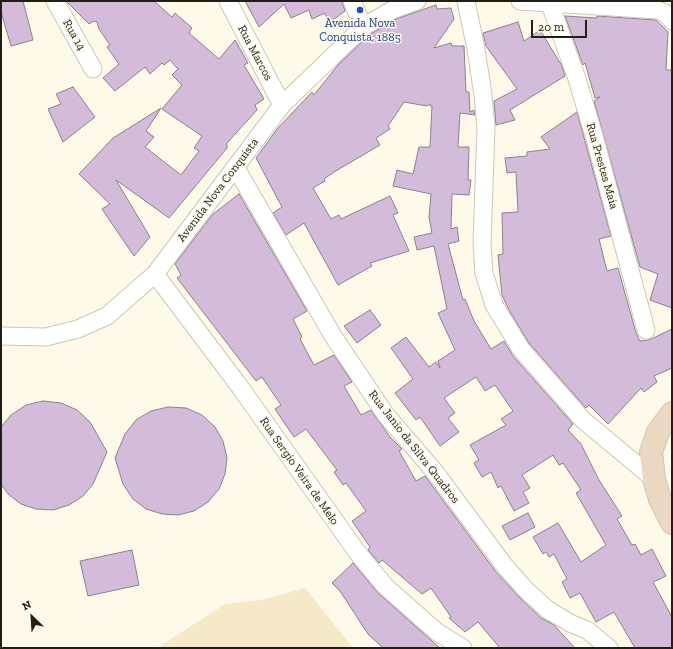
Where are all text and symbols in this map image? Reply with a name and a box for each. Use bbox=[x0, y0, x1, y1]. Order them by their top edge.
marker: Avenida Nova Conquista, 1885 bbox=[355, 5, 365, 15]
scale bar bbox=[533, 12, 589, 38]
street label: Rua 14 bbox=[60, 17, 88, 53]
place label: Avenida Nova Conquista, 1885 bbox=[319, 17, 401, 45]
text: 20 m bbox=[538, 20, 564, 34]
street label: Rua Marcos bbox=[234, 23, 276, 83]
street label: Rua Prestes Maia bbox=[583, 121, 621, 211]
street label: Avenida Nova Conquista bbox=[174, 135, 262, 245]
street label: Rua Janio da Silva Quadros bbox=[365, 388, 463, 506]
street label: Rua Sergio Veira de Melo bbox=[256, 414, 342, 528]
north arrow bbox=[12, 597, 52, 637]
text: N bbox=[20, 598, 33, 613]

